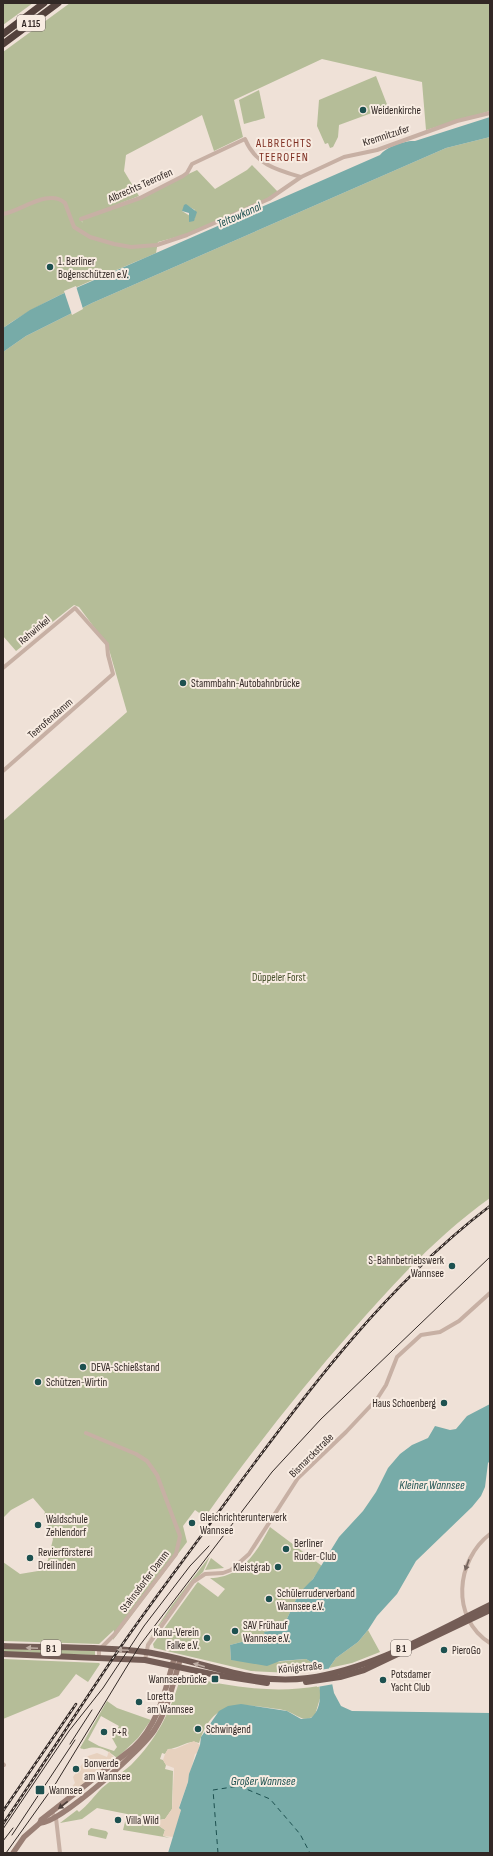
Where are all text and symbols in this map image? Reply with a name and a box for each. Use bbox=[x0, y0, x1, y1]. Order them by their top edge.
road number: A 115 bbox=[17, 15, 45, 31]
place label: Weidenkirche bbox=[371, 104, 421, 117]
marker: Weidenkirche bbox=[358, 105, 368, 115]
street label: Kremnitzufer bbox=[361, 122, 411, 149]
district label: ALBRECHTS TEEROFEN bbox=[255, 136, 312, 165]
street label: Albrechts Teerofen bbox=[105, 165, 175, 206]
water label: Teltowkanal bbox=[215, 199, 264, 232]
place label: 1. Berliner Bogenschützen e.V. bbox=[58, 255, 128, 281]
marker: 1. Berliner Bogenschützen e.V. bbox=[45, 262, 55, 272]
street label: Rehwinkel bbox=[16, 613, 53, 647]
place label: Stammbahn-Autobahnbrücke bbox=[191, 677, 300, 690]
marker: Stammbahn-Autobahnbrücke bbox=[178, 678, 188, 688]
street label: Teerofendamm bbox=[25, 695, 75, 741]
park label: Düppeler Forst bbox=[252, 971, 307, 984]
place label: S-Bahnbetriebswerk Wannsee bbox=[368, 1254, 445, 1280]
marker: S-Bahnbetriebswerk Wannsee bbox=[447, 1261, 457, 1271]
place label: DEVA-Schießstand bbox=[91, 1361, 160, 1374]
marker: DEVA-Schießstand bbox=[78, 1362, 88, 1372]
place label: Schützen-Wirtin bbox=[46, 1376, 107, 1389]
marker: Schützen-Wirtin bbox=[33, 1377, 43, 1387]
place label: Haus Schoenberg bbox=[372, 1397, 437, 1410]
marker: Haus Schoenberg bbox=[439, 1398, 449, 1408]
street label: Bismarckstraße bbox=[287, 1431, 336, 1480]
water label: Kleiner Wannsee bbox=[399, 1478, 465, 1493]
place label: Gleichrichterunterwerk Wannsee bbox=[200, 1511, 287, 1537]
place label: Waldschule Zehlendorf bbox=[46, 1513, 88, 1539]
marker: Gleichrichterunterwerk Wannsee bbox=[187, 1518, 197, 1528]
marker: Waldschule Zehlendorf bbox=[33, 1520, 43, 1530]
place label: Berliner Ruder-Club bbox=[294, 1537, 337, 1563]
marker: Berliner Ruder-Club bbox=[281, 1544, 291, 1554]
place label: Revierförsterei Dreilinden bbox=[38, 1546, 93, 1572]
street label: Stahnsdorfer Damm bbox=[117, 1548, 172, 1615]
marker: Revierförsterei Dreilinden bbox=[25, 1553, 35, 1563]
one-way arrow bbox=[463, 1559, 469, 1571]
place label: Kleistgrab bbox=[233, 1561, 270, 1574]
marker: Kleistgrab bbox=[273, 1562, 283, 1572]
place label: Schülerruderverband Wannsee e.V. bbox=[277, 1587, 355, 1613]
marker: Schülerruderverband Wannsee e.V. bbox=[264, 1594, 274, 1604]
place label: SAV Frühauf Wannsee e.V. bbox=[243, 1619, 290, 1645]
place label: Kanu-Verein Falke e.V. bbox=[154, 1626, 199, 1652]
marker: SAV Frühauf Wannsee e.V. bbox=[230, 1626, 240, 1636]
marker: Kanu-Verein Falke e.V. bbox=[202, 1633, 212, 1643]
road number: B 1 bbox=[41, 1640, 61, 1656]
road number: B 1 bbox=[391, 1640, 411, 1656]
one-way arrow bbox=[26, 1644, 38, 1651]
place label: PieroGo bbox=[452, 1644, 481, 1657]
marker: PieroGo bbox=[439, 1645, 449, 1655]
one-way arrow bbox=[117, 1647, 129, 1654]
street label: Königstraße bbox=[278, 1659, 323, 1676]
one-way arrow bbox=[192, 1662, 204, 1668]
place label: Potsdamer Yacht Club bbox=[391, 1668, 431, 1694]
place label: Wannseebrücke bbox=[149, 1673, 207, 1686]
marker: Wannseebrücke bbox=[210, 1674, 220, 1684]
marker: Potsdamer Yacht Club bbox=[378, 1675, 388, 1685]
place label: Loretta am Wannsee bbox=[147, 1690, 193, 1716]
marker: Loretta am Wannsee bbox=[134, 1697, 144, 1707]
place label: Schwingend bbox=[206, 1723, 251, 1736]
marker: Schwingend bbox=[193, 1724, 203, 1734]
place label: P+R bbox=[112, 1726, 127, 1739]
marker: P+R bbox=[99, 1727, 109, 1737]
place label: Bonverde am Wannsee bbox=[84, 1757, 130, 1783]
marker: Bonverde am Wannsee bbox=[71, 1764, 81, 1774]
water label: Großer Wannsee bbox=[231, 1774, 296, 1789]
marker: Wannsee bbox=[34, 1784, 46, 1796]
place label: Wannsee bbox=[49, 1784, 82, 1797]
one-way arrow bbox=[57, 1800, 68, 1809]
place label: Villa Wild bbox=[126, 1814, 159, 1827]
marker: Villa Wild bbox=[113, 1815, 123, 1825]

